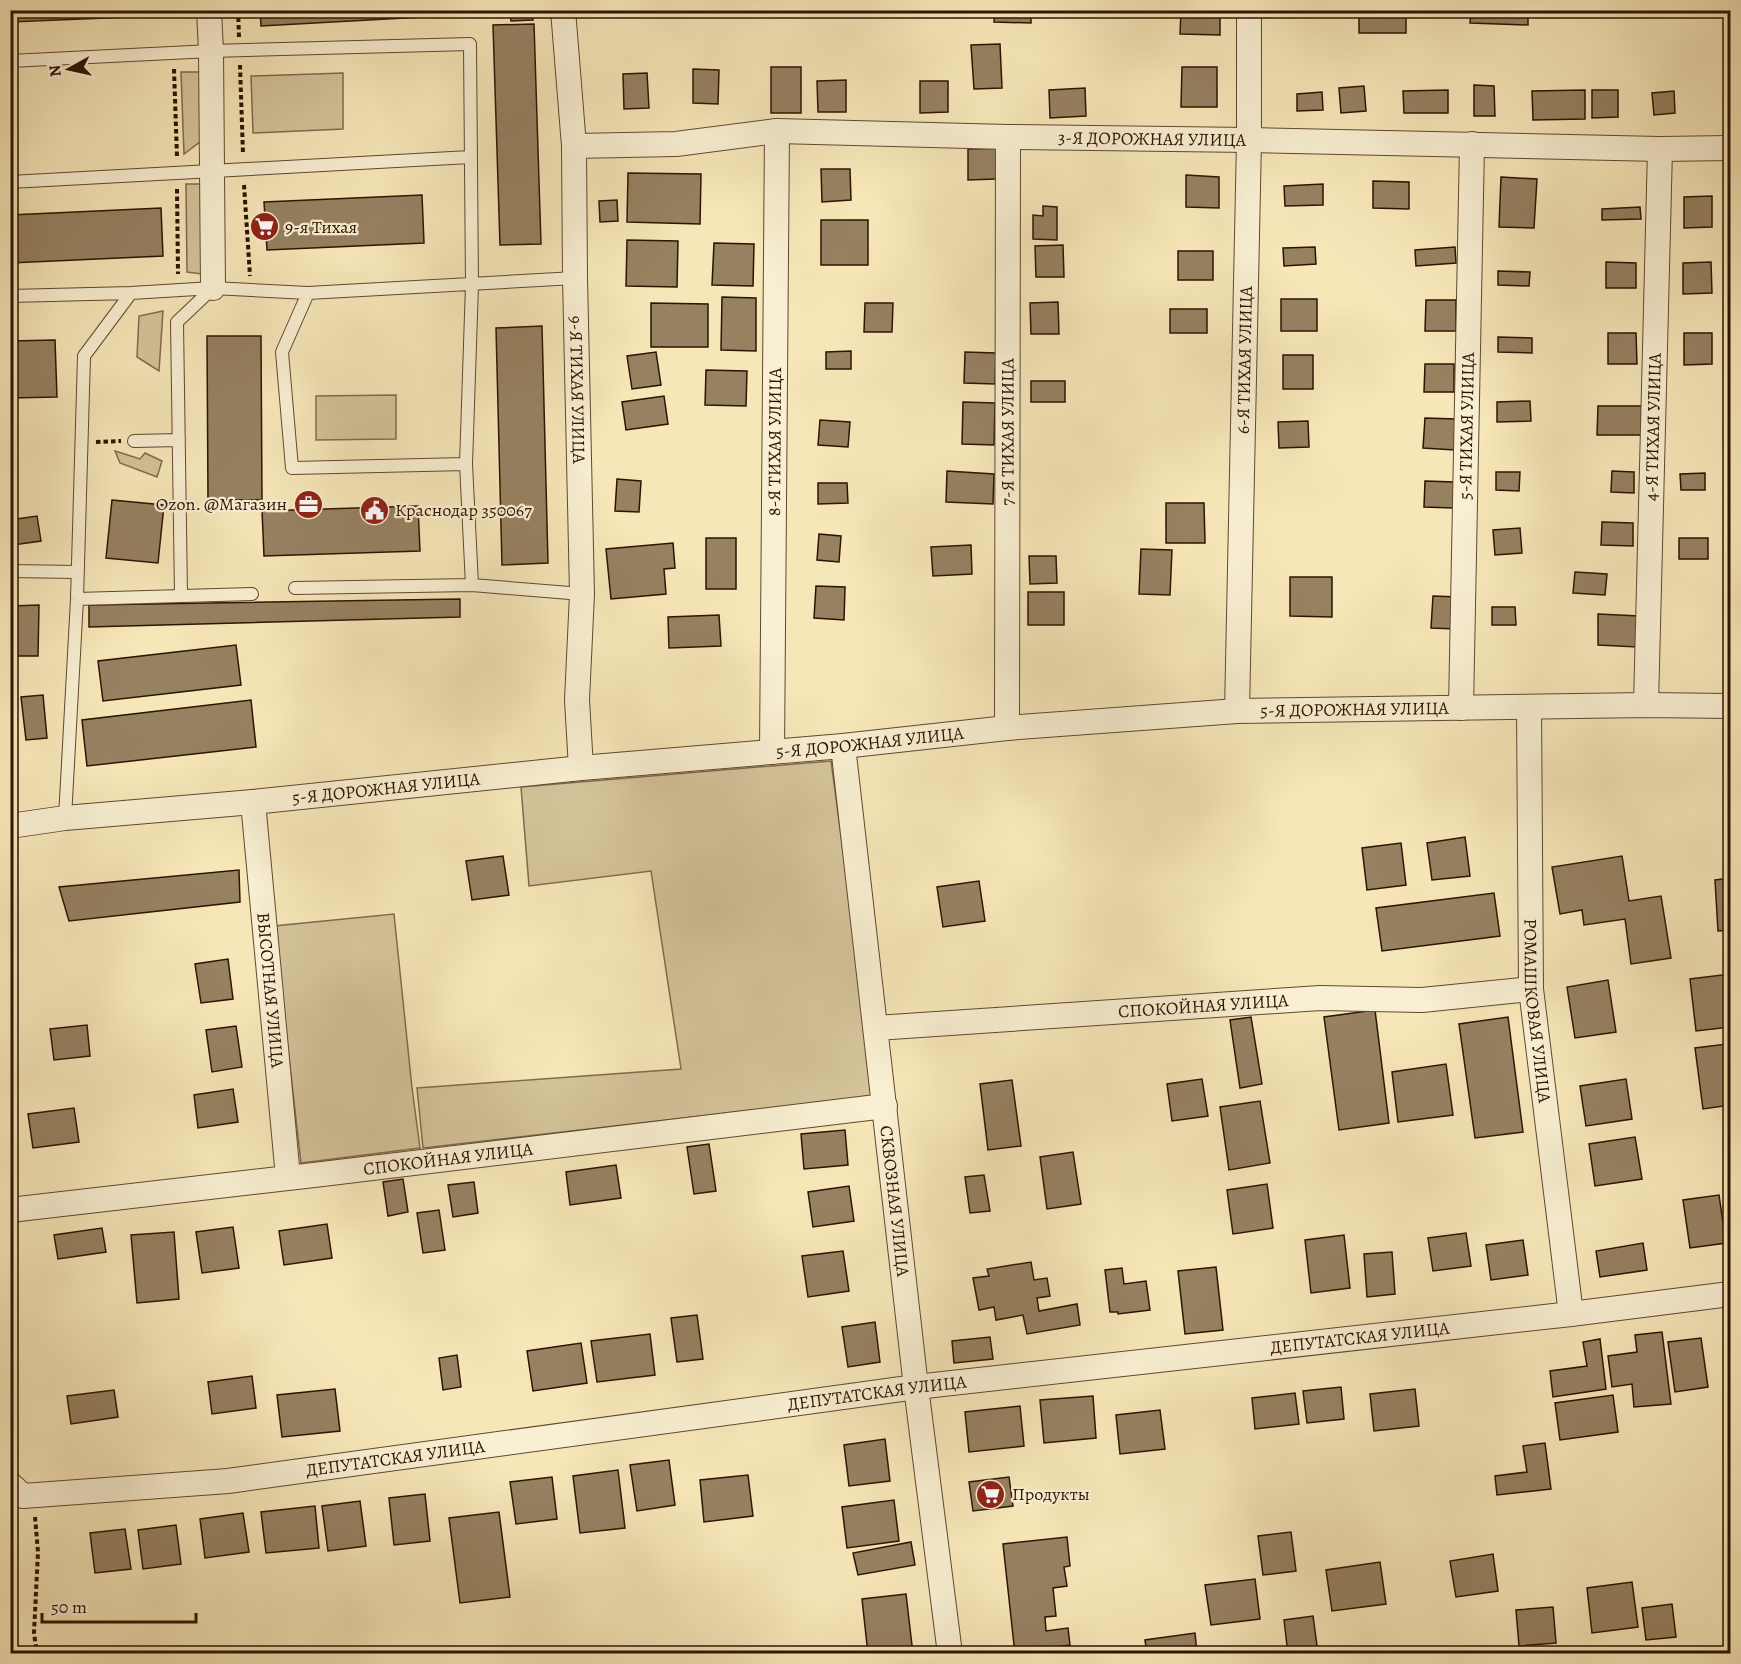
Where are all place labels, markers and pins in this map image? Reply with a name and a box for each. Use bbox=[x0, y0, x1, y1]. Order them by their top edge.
supermarket icon: 9-я Тихая bbox=[248, 211, 280, 243]
place label: 9-я Тихая bbox=[285, 215, 357, 239]
office icon: Ozon. @Магазин bbox=[292, 488, 324, 520]
place label: Ozon. @Магазин bbox=[156, 492, 287, 516]
public building icon: Краснодар 350067 bbox=[358, 494, 390, 526]
place label: Краснодар 350067 bbox=[395, 498, 532, 522]
supermarket icon: Продукты bbox=[975, 1478, 1007, 1510]
place label: Продукты bbox=[1012, 1482, 1090, 1506]

